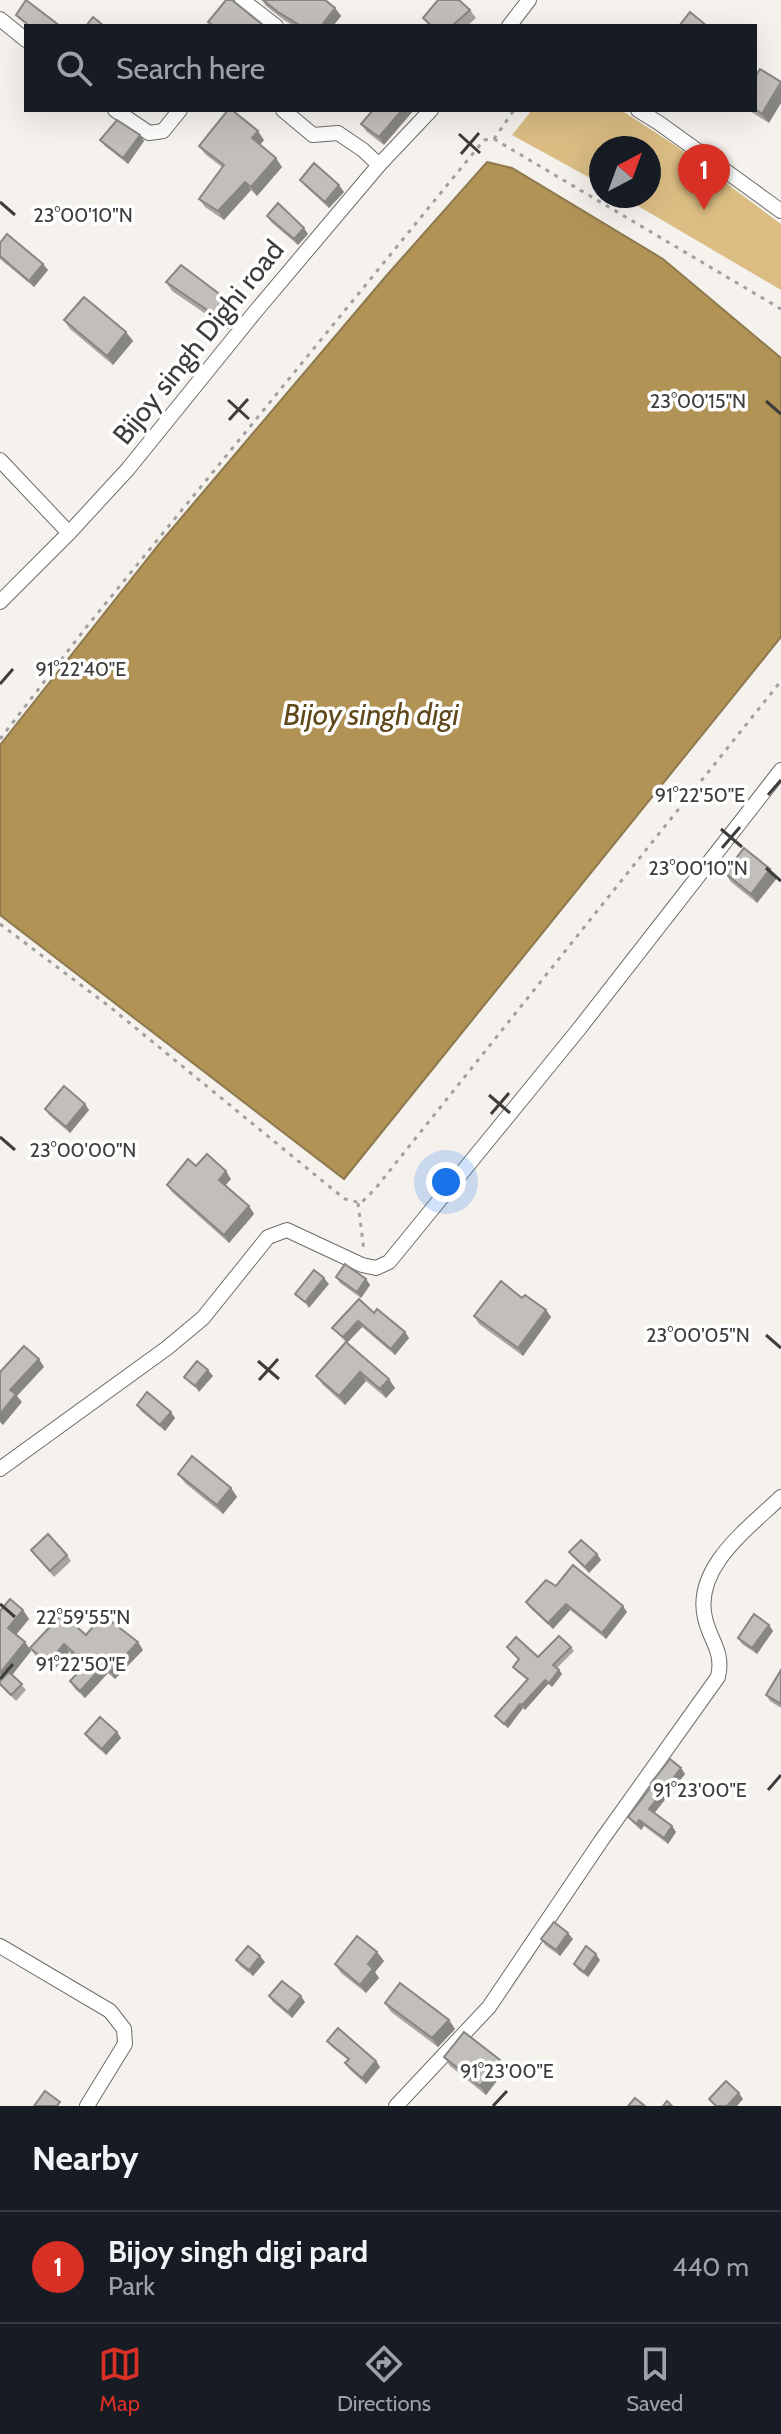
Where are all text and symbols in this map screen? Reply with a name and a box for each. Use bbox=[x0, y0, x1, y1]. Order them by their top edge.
search box bbox=[24, 24, 757, 112]
icon: search bbox=[52, 46, 96, 90]
text: Search here bbox=[116, 50, 265, 87]
north arrow bbox=[589, 136, 661, 208]
pin: 1 bbox=[678, 144, 730, 210]
text: 23°00'10"N bbox=[33, 203, 133, 227]
street label: Bijoy singh Dighi road bbox=[105, 233, 291, 451]
text: 23°00'15"N bbox=[650, 389, 746, 413]
text: 91°22'40"E bbox=[36, 657, 126, 681]
water label: Bijoy singh digi bbox=[283, 696, 459, 733]
text: 91°22'50"E bbox=[655, 783, 745, 807]
text: 23°00'10"N bbox=[648, 856, 748, 880]
text: 23°00'00"N bbox=[30, 1138, 136, 1162]
your location bbox=[426, 1162, 466, 1202]
text: 23°00'05"N bbox=[646, 1323, 750, 1347]
text: 22°59'55"N bbox=[36, 1605, 130, 1629]
text: 91°22'50"E bbox=[36, 1652, 126, 1676]
text: 91°23'00"E bbox=[653, 1778, 747, 1802]
text: 91°23'00"E bbox=[460, 2059, 554, 2083]
text: Nearby bbox=[32, 2137, 139, 2179]
text: Bijoy singh digi pard bbox=[108, 2233, 368, 2270]
text: 1 bbox=[53, 2251, 63, 2283]
text: 440 m bbox=[672, 2251, 749, 2283]
text: Park bbox=[108, 2270, 155, 2302]
tab: Map bbox=[98, 2342, 142, 2417]
tab: Directions bbox=[337, 2342, 431, 2417]
tab: Saved bbox=[626, 2342, 683, 2417]

